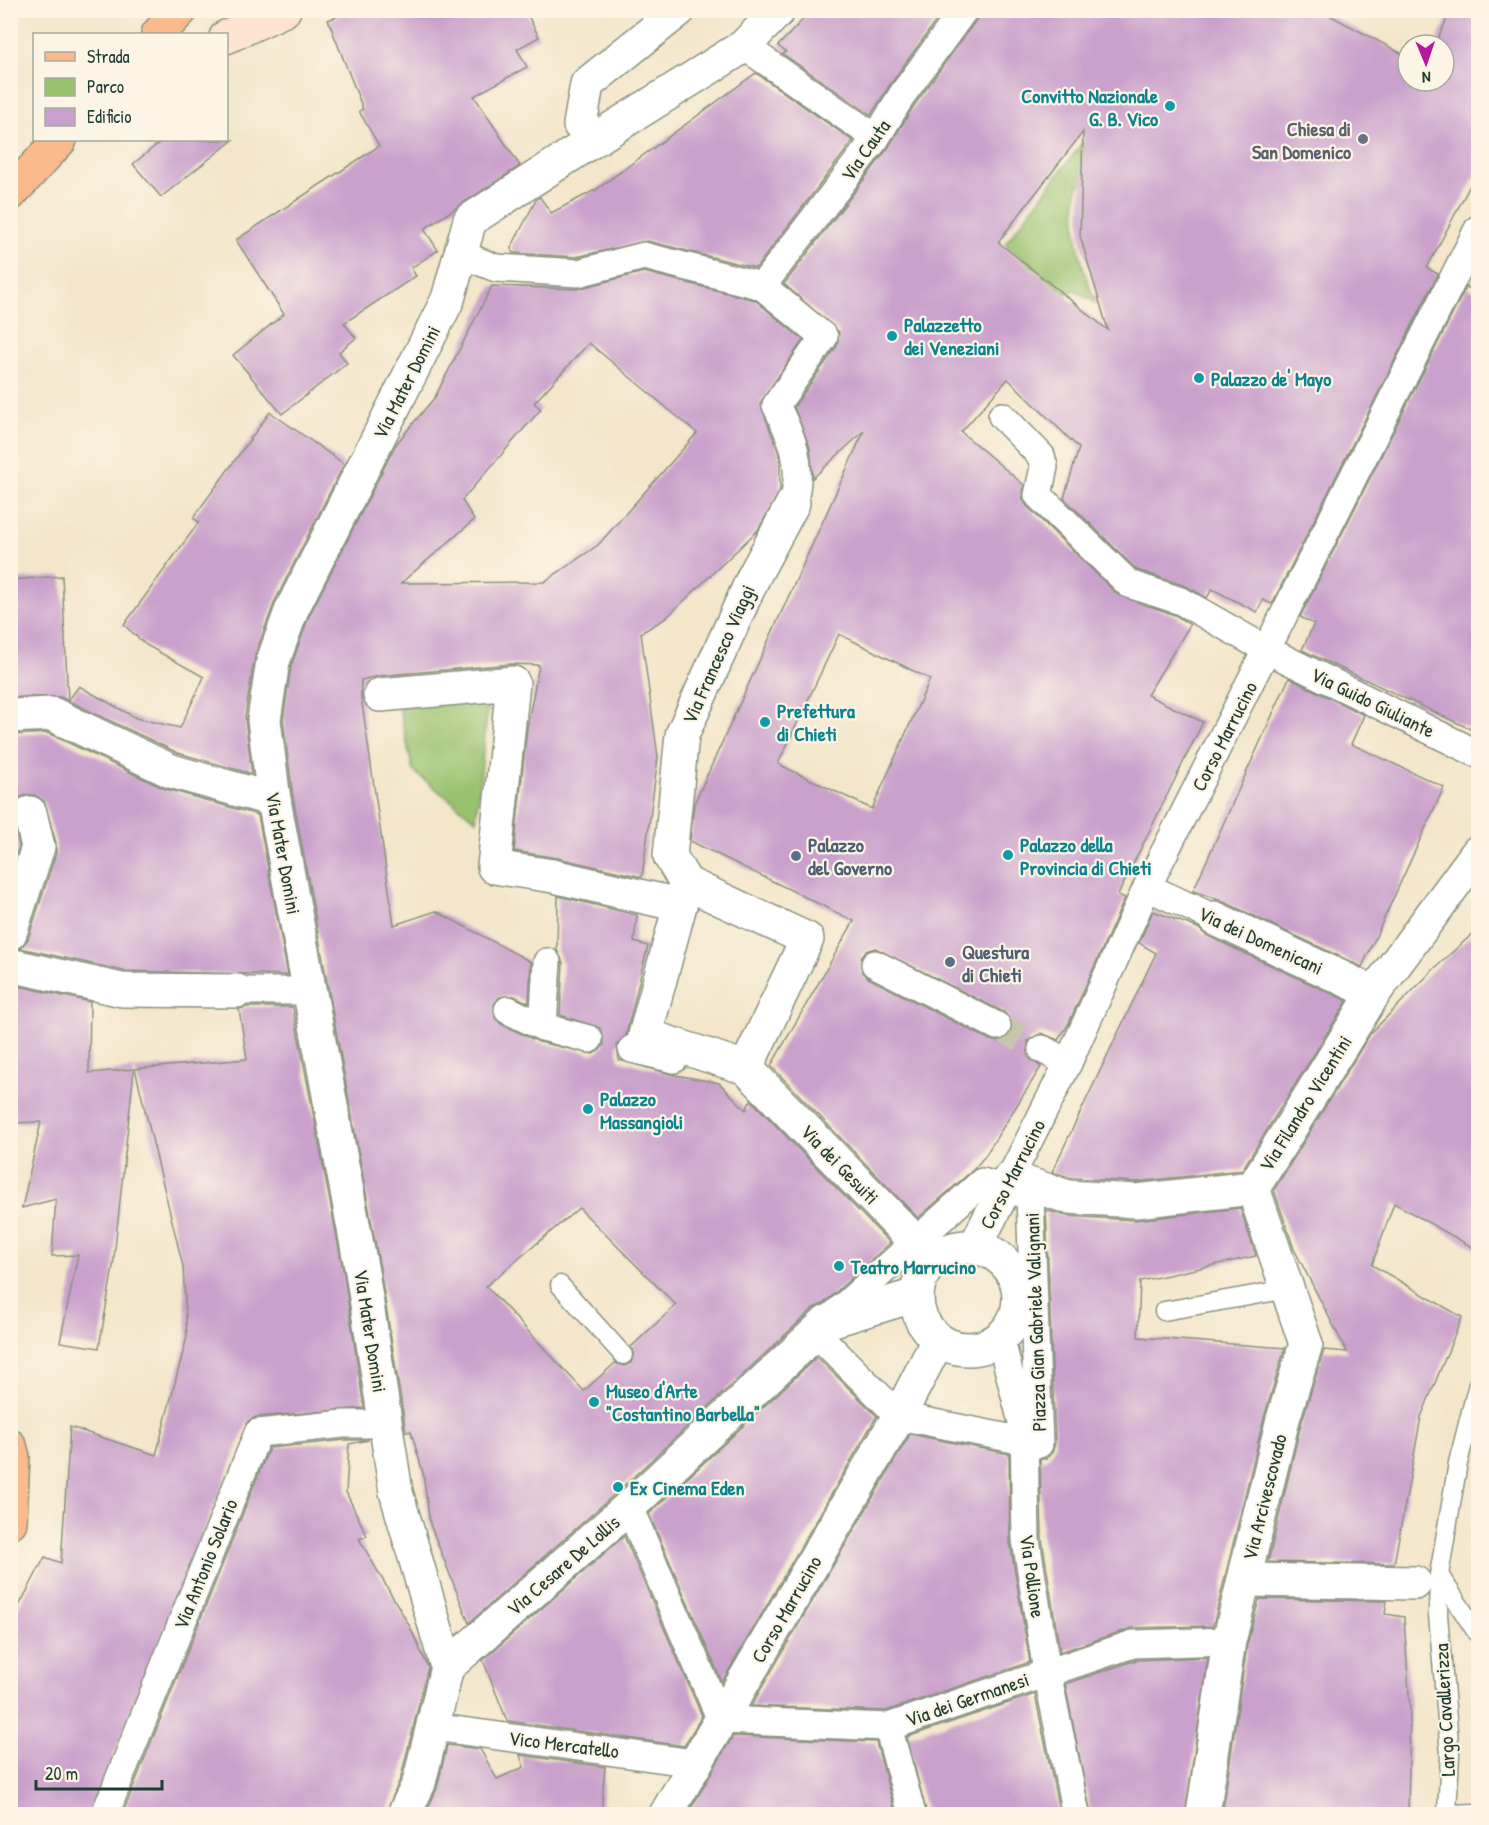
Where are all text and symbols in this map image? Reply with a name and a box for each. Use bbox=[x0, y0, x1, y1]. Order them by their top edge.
legend bbox=[33, 33, 228, 141]
north arrow bbox=[1396, 33, 1456, 93]
text: Strada bbox=[87, 44, 130, 69]
text: N bbox=[1421, 67, 1431, 89]
text: Parco bbox=[87, 74, 124, 99]
place label: Convitto Nazionale G. B. Vico bbox=[1021, 82, 1158, 132]
marker: Convitto Nazionale G. B. Vico bbox=[1163, 99, 1177, 113]
text: Edificio bbox=[87, 104, 131, 129]
street label: Via Cauta bbox=[834, 114, 896, 186]
place label: Chiesa di San Domenico bbox=[1252, 115, 1351, 165]
marker: Chiesa di San Domenico bbox=[1356, 132, 1370, 146]
place label: Palazzetto dei Veneziani bbox=[904, 311, 999, 361]
street label: Via Mater Domini bbox=[366, 321, 446, 443]
marker: Palazzetto dei Veneziani bbox=[885, 329, 899, 343]
place label: Palazzo de' Mayo bbox=[1211, 365, 1331, 393]
marker: Palazzo de' Mayo bbox=[1192, 371, 1206, 385]
street label: Via Francesco Viaggi bbox=[675, 580, 761, 728]
street label: Via Guido Giuliante bbox=[1307, 660, 1439, 744]
street label: Corso Marrucino bbox=[1185, 677, 1263, 795]
place label: Prefettura di Chieti bbox=[777, 697, 855, 747]
marker: Prefettura di Chieti bbox=[758, 715, 772, 729]
street label: Via Mater Domini bbox=[260, 789, 308, 917]
place label: Palazzo del Governo bbox=[808, 831, 892, 881]
place label: Palazzo della Provincia di Chieti bbox=[1020, 831, 1152, 881]
marker: Palazzo della Provincia di Chieti bbox=[1001, 848, 1015, 862]
marker: Palazzo del Governo bbox=[789, 849, 803, 863]
street label: Via dei Domenicani bbox=[1194, 899, 1328, 981]
place label: Questura di Chieti bbox=[962, 938, 1029, 988]
marker: Questura di Chieti bbox=[943, 955, 957, 969]
street label: Via Filandro Vicentini bbox=[1252, 1030, 1358, 1176]
place label: Palazzo Massangioli bbox=[600, 1085, 683, 1136]
marker: Palazzo Massangioli bbox=[581, 1102, 595, 1116]
street label: Corso Marrucino bbox=[973, 1115, 1051, 1233]
street label: Via dei Gesuiti bbox=[795, 1118, 885, 1210]
street label: Piazza Gian Gabriele Valignani bbox=[1018, 1212, 1052, 1432]
place label: Teatro Marrucino bbox=[850, 1253, 976, 1280]
marker: Teatro Marrucino bbox=[832, 1259, 846, 1273]
street label: Via Mater Domini bbox=[348, 1268, 394, 1394]
place label: Museo d'Arte "Costantino Barbella" bbox=[606, 1377, 760, 1427]
marker: Museo d'Arte "Costantino Barbella" bbox=[587, 1395, 601, 1409]
street label: Via Arcivescovado bbox=[1235, 1431, 1293, 1563]
place label: Ex Cinema Eden bbox=[630, 1474, 745, 1501]
marker: Ex Cinema Eden bbox=[611, 1480, 625, 1494]
street label: Via Antonio Solario bbox=[166, 1495, 244, 1633]
street label: Via Cesare De Lollis bbox=[501, 1508, 625, 1622]
street label: Via Pollione bbox=[1014, 1533, 1052, 1620]
street label: Corso Marrucino bbox=[744, 1550, 828, 1668]
street label: Largo Cavallerizza bbox=[1427, 1643, 1461, 1777]
street label: Via dei Germanesi bbox=[902, 1665, 1032, 1733]
street label: Vico Mercatello bbox=[507, 1724, 621, 1764]
scale bar bbox=[36, 1753, 162, 1791]
text: 20 m bbox=[45, 1761, 78, 1786]

